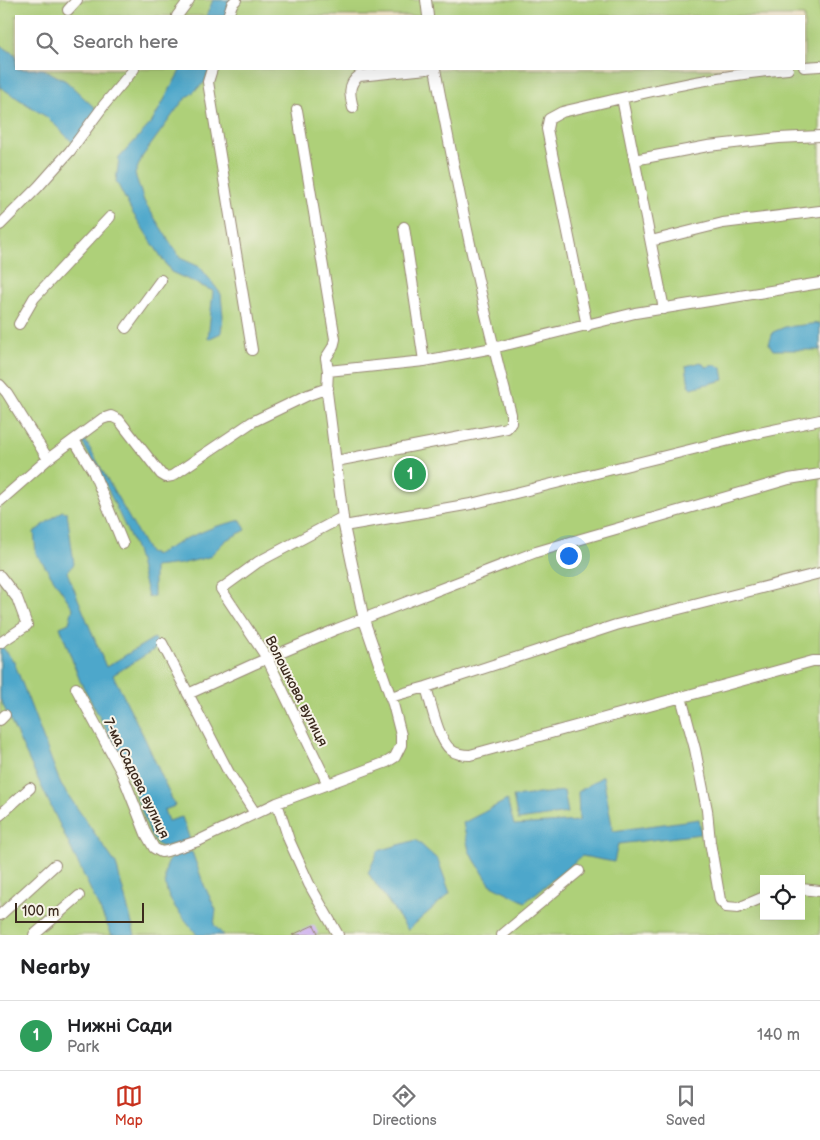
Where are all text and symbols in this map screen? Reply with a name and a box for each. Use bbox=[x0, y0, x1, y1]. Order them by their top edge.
search box bbox=[15, 15, 805, 70]
icon: search bbox=[33, 29, 61, 57]
text: Search here bbox=[73, 31, 178, 54]
pin: 1 bbox=[394, 455, 426, 493]
your location bbox=[556, 543, 582, 569]
street label: Волошкова вулиця bbox=[261, 633, 332, 749]
street label: 7-ма Садова вулиця bbox=[100, 715, 173, 841]
map controls bbox=[760, 875, 805, 920]
button: locate bbox=[760, 875, 805, 920]
scale bar bbox=[15, 900, 144, 923]
text: 100 m bbox=[22, 903, 59, 920]
text: Nearby bbox=[20, 955, 90, 980]
text: Нижні Сади bbox=[67, 1015, 173, 1038]
text: 1 bbox=[33, 1026, 39, 1045]
text: 140 m bbox=[757, 1026, 800, 1045]
text: Park bbox=[67, 1038, 99, 1057]
tab: Map bbox=[115, 1082, 143, 1129]
tab: Directions bbox=[372, 1082, 437, 1129]
tab: Saved bbox=[666, 1082, 705, 1129]

